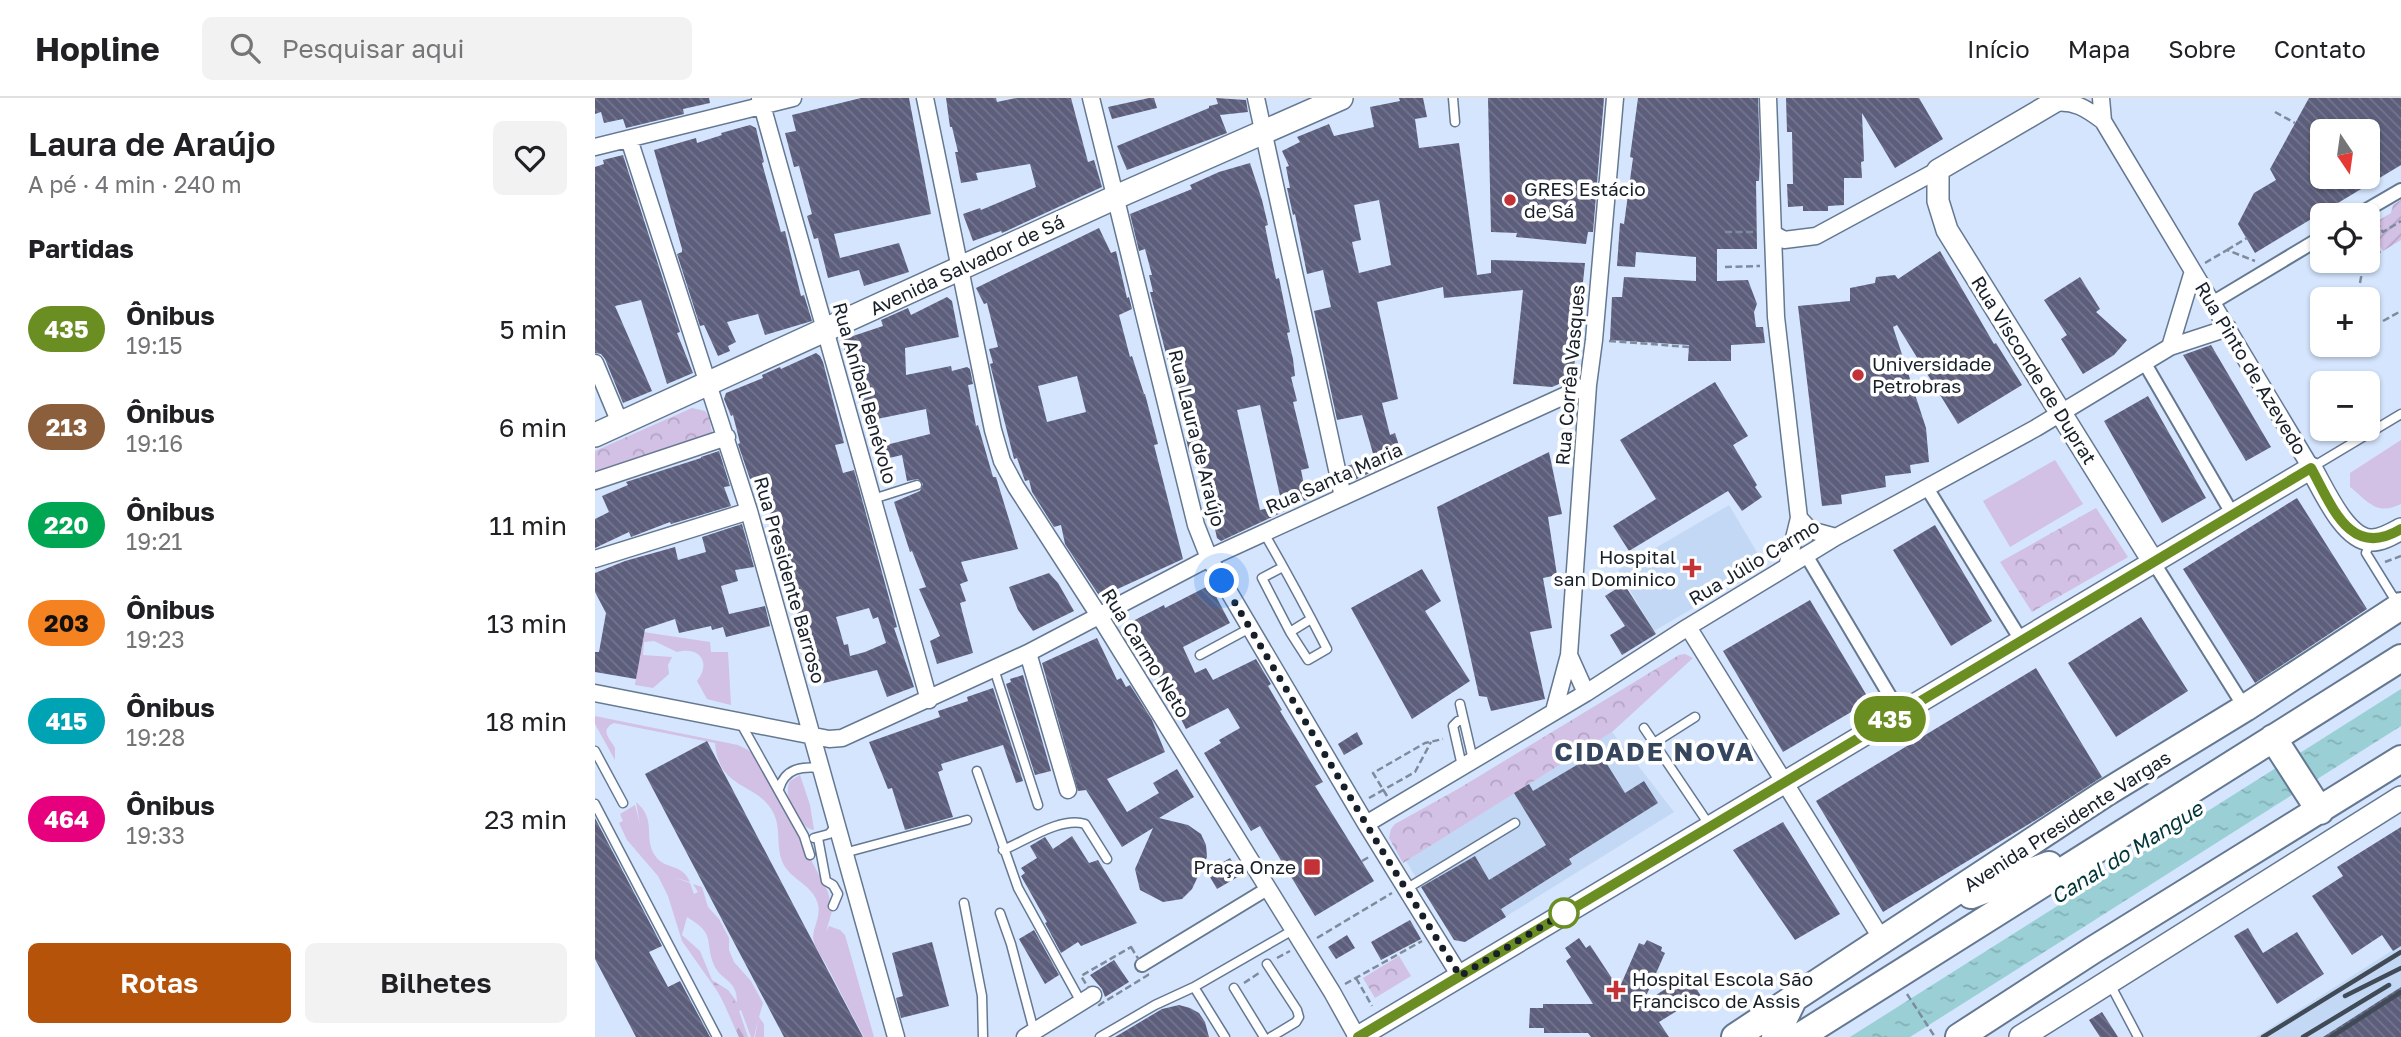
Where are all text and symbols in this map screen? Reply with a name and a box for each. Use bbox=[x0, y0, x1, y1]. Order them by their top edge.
search box bbox=[202, 17, 692, 80]
text: Hopline bbox=[35, 29, 160, 68]
icon: search bbox=[226, 29, 264, 67]
text: Pesquisar aqui bbox=[282, 33, 465, 64]
text: Início bbox=[1967, 34, 2030, 63]
text: Mapa bbox=[2068, 34, 2130, 63]
text: Sobre bbox=[2168, 34, 2236, 63]
text: Contato bbox=[2274, 34, 2366, 63]
north arrow bbox=[2310, 119, 2380, 189]
map controls bbox=[2310, 119, 2380, 441]
button: heart bbox=[493, 121, 567, 195]
text: Laura de Araújo bbox=[28, 124, 275, 163]
text: A pé · 4 min · 240 m bbox=[28, 170, 242, 198]
place label: GRES Estácio de Sá bbox=[1524, 177, 1646, 222]
marker: GRES Estácio de Sá bbox=[1502, 192, 1518, 208]
button: locate bbox=[2310, 203, 2380, 273]
street label: Avenida Salvador de Sá bbox=[866, 209, 1068, 320]
text: Partidas bbox=[28, 233, 134, 264]
street label: Rua Visconde de Duprat bbox=[1967, 271, 2102, 468]
street label: Rua Pinto de Azevedo bbox=[2191, 277, 2312, 458]
street label: Rua Corrêa Vasques bbox=[1550, 283, 1589, 466]
button: + bbox=[2310, 287, 2380, 357]
street label: Rua Aníbal Benévolo bbox=[829, 299, 902, 486]
text: Ônibus bbox=[126, 300, 215, 331]
text: 435 bbox=[44, 314, 89, 343]
text: 5 min bbox=[499, 314, 567, 345]
text: 19:15 bbox=[126, 331, 182, 359]
street label: Rua Laura de Araújo bbox=[1164, 347, 1231, 529]
place label: Universidade Petrobras bbox=[1872, 352, 1992, 397]
marker: Universidade Petrobras bbox=[1850, 367, 1866, 383]
button: − bbox=[2310, 371, 2380, 441]
text: Ônibus bbox=[126, 398, 215, 429]
text: 213 bbox=[46, 412, 87, 441]
text: 6 min bbox=[499, 412, 567, 443]
text: 19:16 bbox=[126, 429, 183, 457]
street label: Rua Santa Maria bbox=[1262, 437, 1406, 518]
street label: Rua Presidente Barroso bbox=[750, 474, 831, 686]
text: Ônibus bbox=[126, 496, 215, 527]
text: 220 bbox=[44, 510, 89, 539]
text: 11 min bbox=[489, 510, 567, 541]
street label: Rua Júlio Carmo bbox=[1684, 514, 1823, 610]
text: 19:21 bbox=[126, 527, 182, 555]
place label: Hospital san Dominico bbox=[1554, 545, 1676, 590]
marker: Hospital san Dominico bbox=[1682, 558, 1702, 578]
your location bbox=[1204, 563, 1239, 598]
street label: Rua Carmo Neto bbox=[1097, 584, 1195, 722]
text: Ônibus bbox=[126, 594, 215, 625]
text: 203 bbox=[44, 608, 89, 637]
text: 13 min bbox=[487, 608, 567, 639]
text: 19:23 bbox=[126, 625, 185, 653]
text: Ônibus bbox=[126, 692, 215, 723]
line badge: 435 bbox=[1850, 696, 1930, 742]
text: 435 bbox=[1868, 704, 1912, 733]
text: 415 bbox=[46, 706, 88, 735]
text: 18 min bbox=[486, 706, 567, 737]
text: 19:28 bbox=[126, 723, 185, 751]
district label: CIDADE NOVA bbox=[1554, 736, 1756, 767]
street label: Avenida Presidente Vargas bbox=[1959, 745, 2175, 896]
text: Ônibus bbox=[126, 790, 215, 821]
water label: Canal do Mangue bbox=[2046, 794, 2209, 909]
text: 464 bbox=[44, 804, 89, 833]
text: 23 min bbox=[484, 804, 567, 835]
text: 19:33 bbox=[126, 821, 185, 849]
place label: Praça Onze bbox=[1193, 855, 1296, 878]
marker: Praça Onze bbox=[1302, 857, 1322, 877]
unlabelled marker bbox=[1549, 898, 1579, 928]
button: Rotas bbox=[28, 943, 291, 1023]
button: Bilhetes bbox=[305, 943, 567, 1023]
place label: Hospital Escola São Francisco de Assis bbox=[1632, 967, 1813, 1012]
marker: Hospital Escola São Francisco de Assis bbox=[1606, 980, 1626, 1000]

